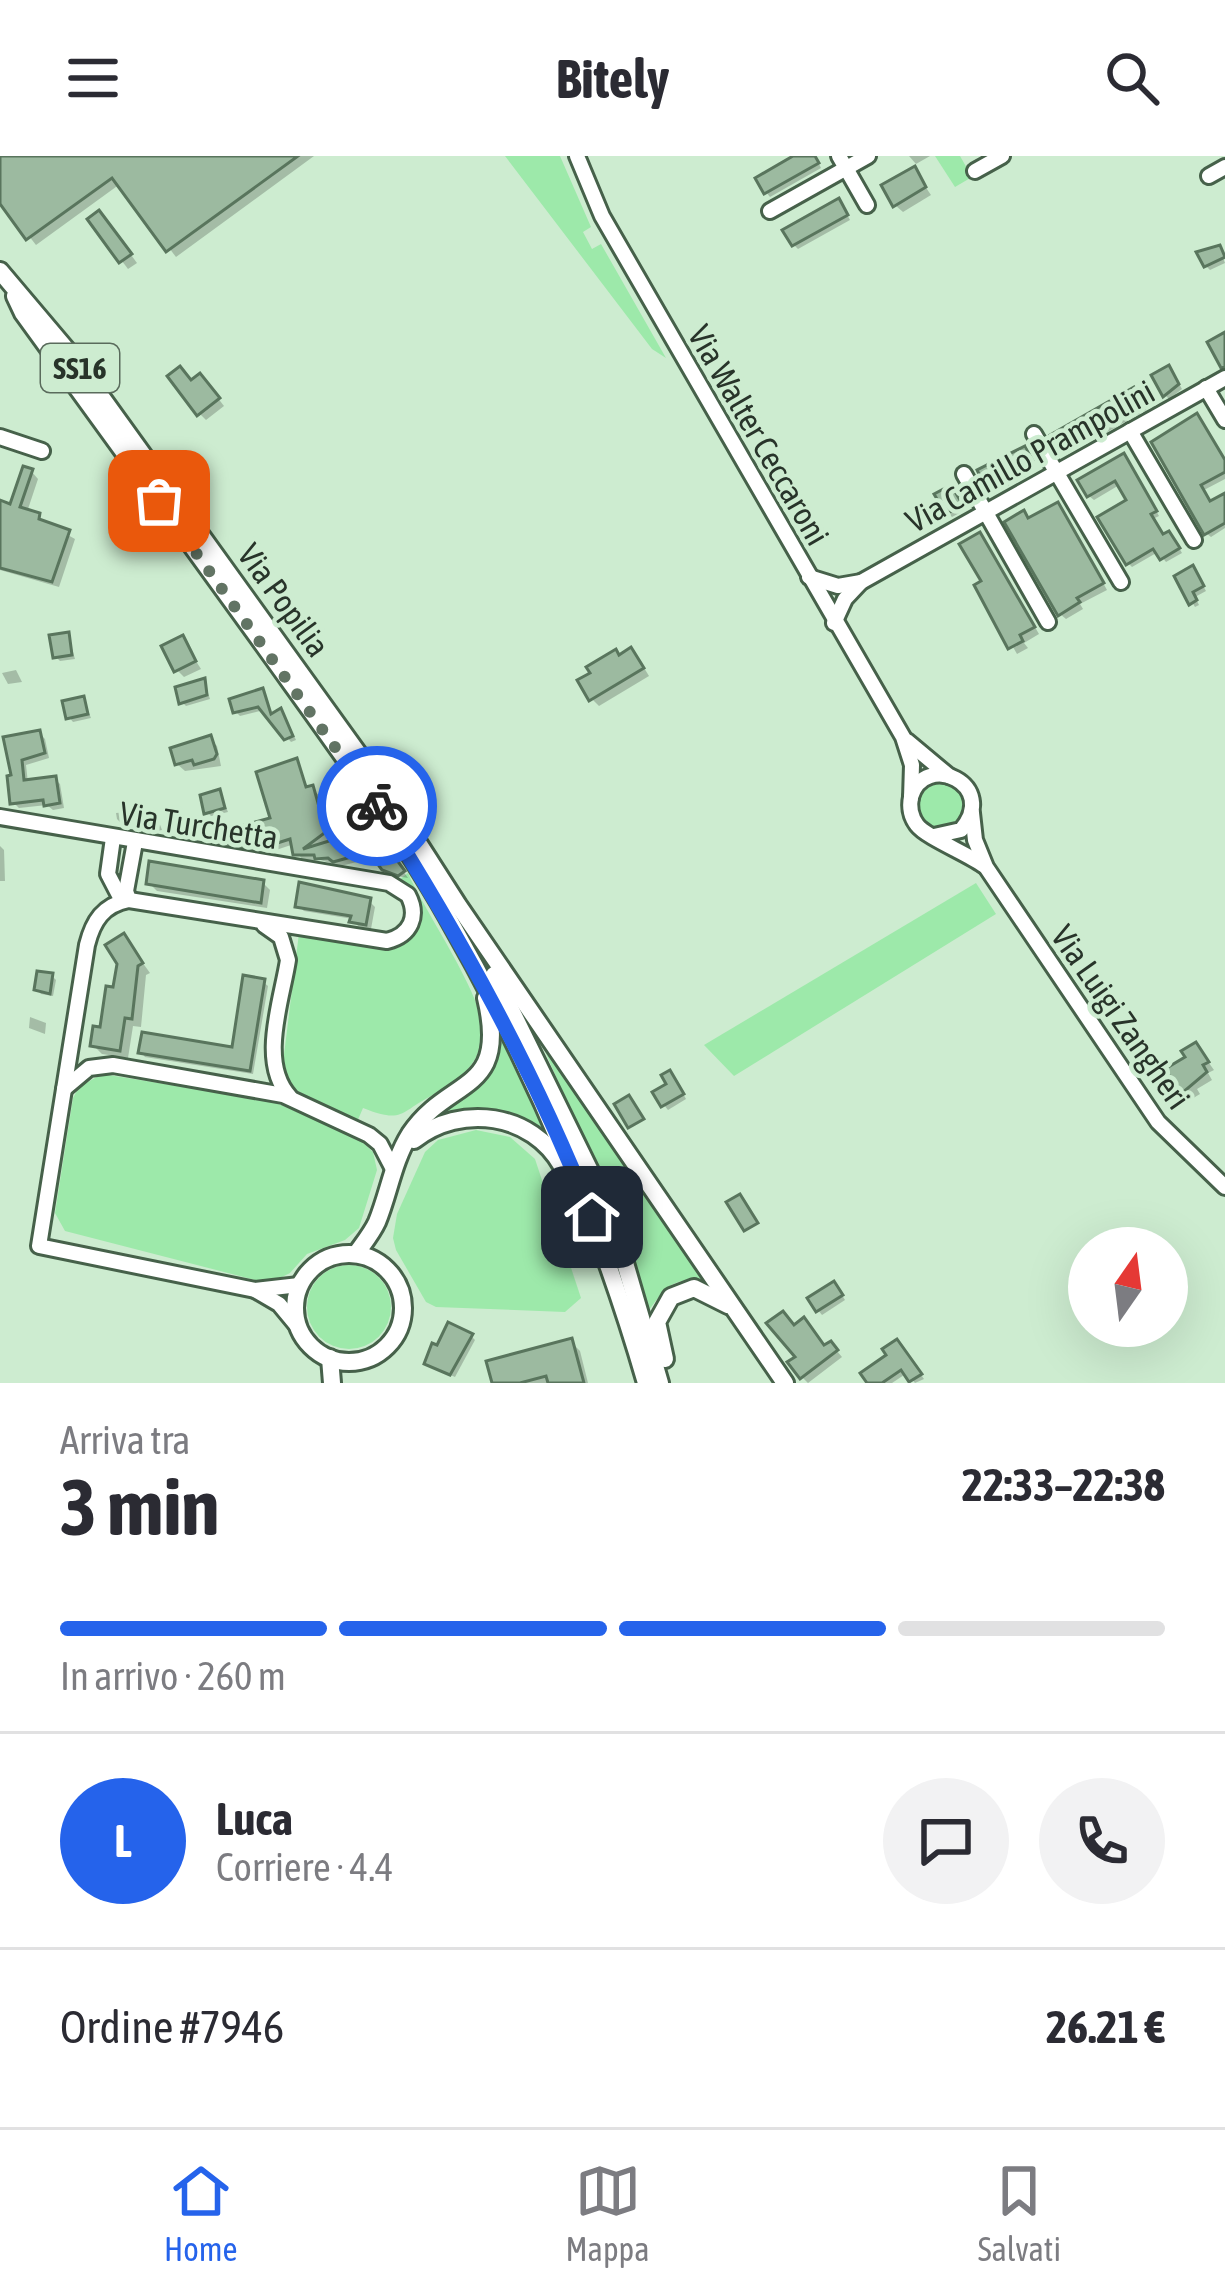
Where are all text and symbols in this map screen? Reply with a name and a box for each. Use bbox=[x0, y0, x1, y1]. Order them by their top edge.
icon: menu bbox=[60, 45, 126, 111]
icon: search bbox=[1099, 45, 1165, 111]
text: Bitely bbox=[556, 48, 669, 109]
street label: Via Walter Ceccaroni bbox=[681, 318, 837, 552]
road number: SS16 bbox=[41, 344, 119, 392]
street label: Via Camillo Prampolini bbox=[899, 372, 1161, 540]
pin bbox=[108, 450, 210, 552]
icon: bag bbox=[126, 468, 192, 534]
street label: Via Popilia bbox=[230, 536, 338, 664]
courier bbox=[317, 746, 437, 866]
icon: bike bbox=[344, 773, 410, 839]
street label: Via Turchetta bbox=[117, 794, 281, 856]
street label: Via Luigi Zangheri bbox=[1044, 918, 1198, 1116]
pin bbox=[541, 1166, 643, 1268]
icon: home bbox=[559, 1184, 625, 1250]
north arrow bbox=[1068, 1227, 1188, 1347]
map controls bbox=[1068, 1227, 1188, 1347]
text: Arriva tra bbox=[60, 1418, 190, 1462]
text: 22:33–22:38 bbox=[962, 1459, 1165, 1511]
text: 3 min bbox=[60, 1462, 219, 1552]
text: In arrivo · 260 m bbox=[60, 1654, 286, 1698]
button: chat bbox=[883, 1778, 1009, 1904]
button: phone bbox=[1039, 1778, 1165, 1904]
text: Luca bbox=[216, 1793, 293, 1845]
text: L bbox=[114, 1815, 132, 1867]
text: Corriere · 4.4 bbox=[216, 1845, 393, 1889]
text: Ordine #7946 bbox=[60, 2001, 284, 2053]
text: 26.21 € bbox=[1046, 2001, 1165, 2053]
tab: Home bbox=[164, 2158, 237, 2268]
tab: Mappa bbox=[566, 2158, 650, 2268]
tab: Salvati bbox=[978, 2158, 1061, 2268]

